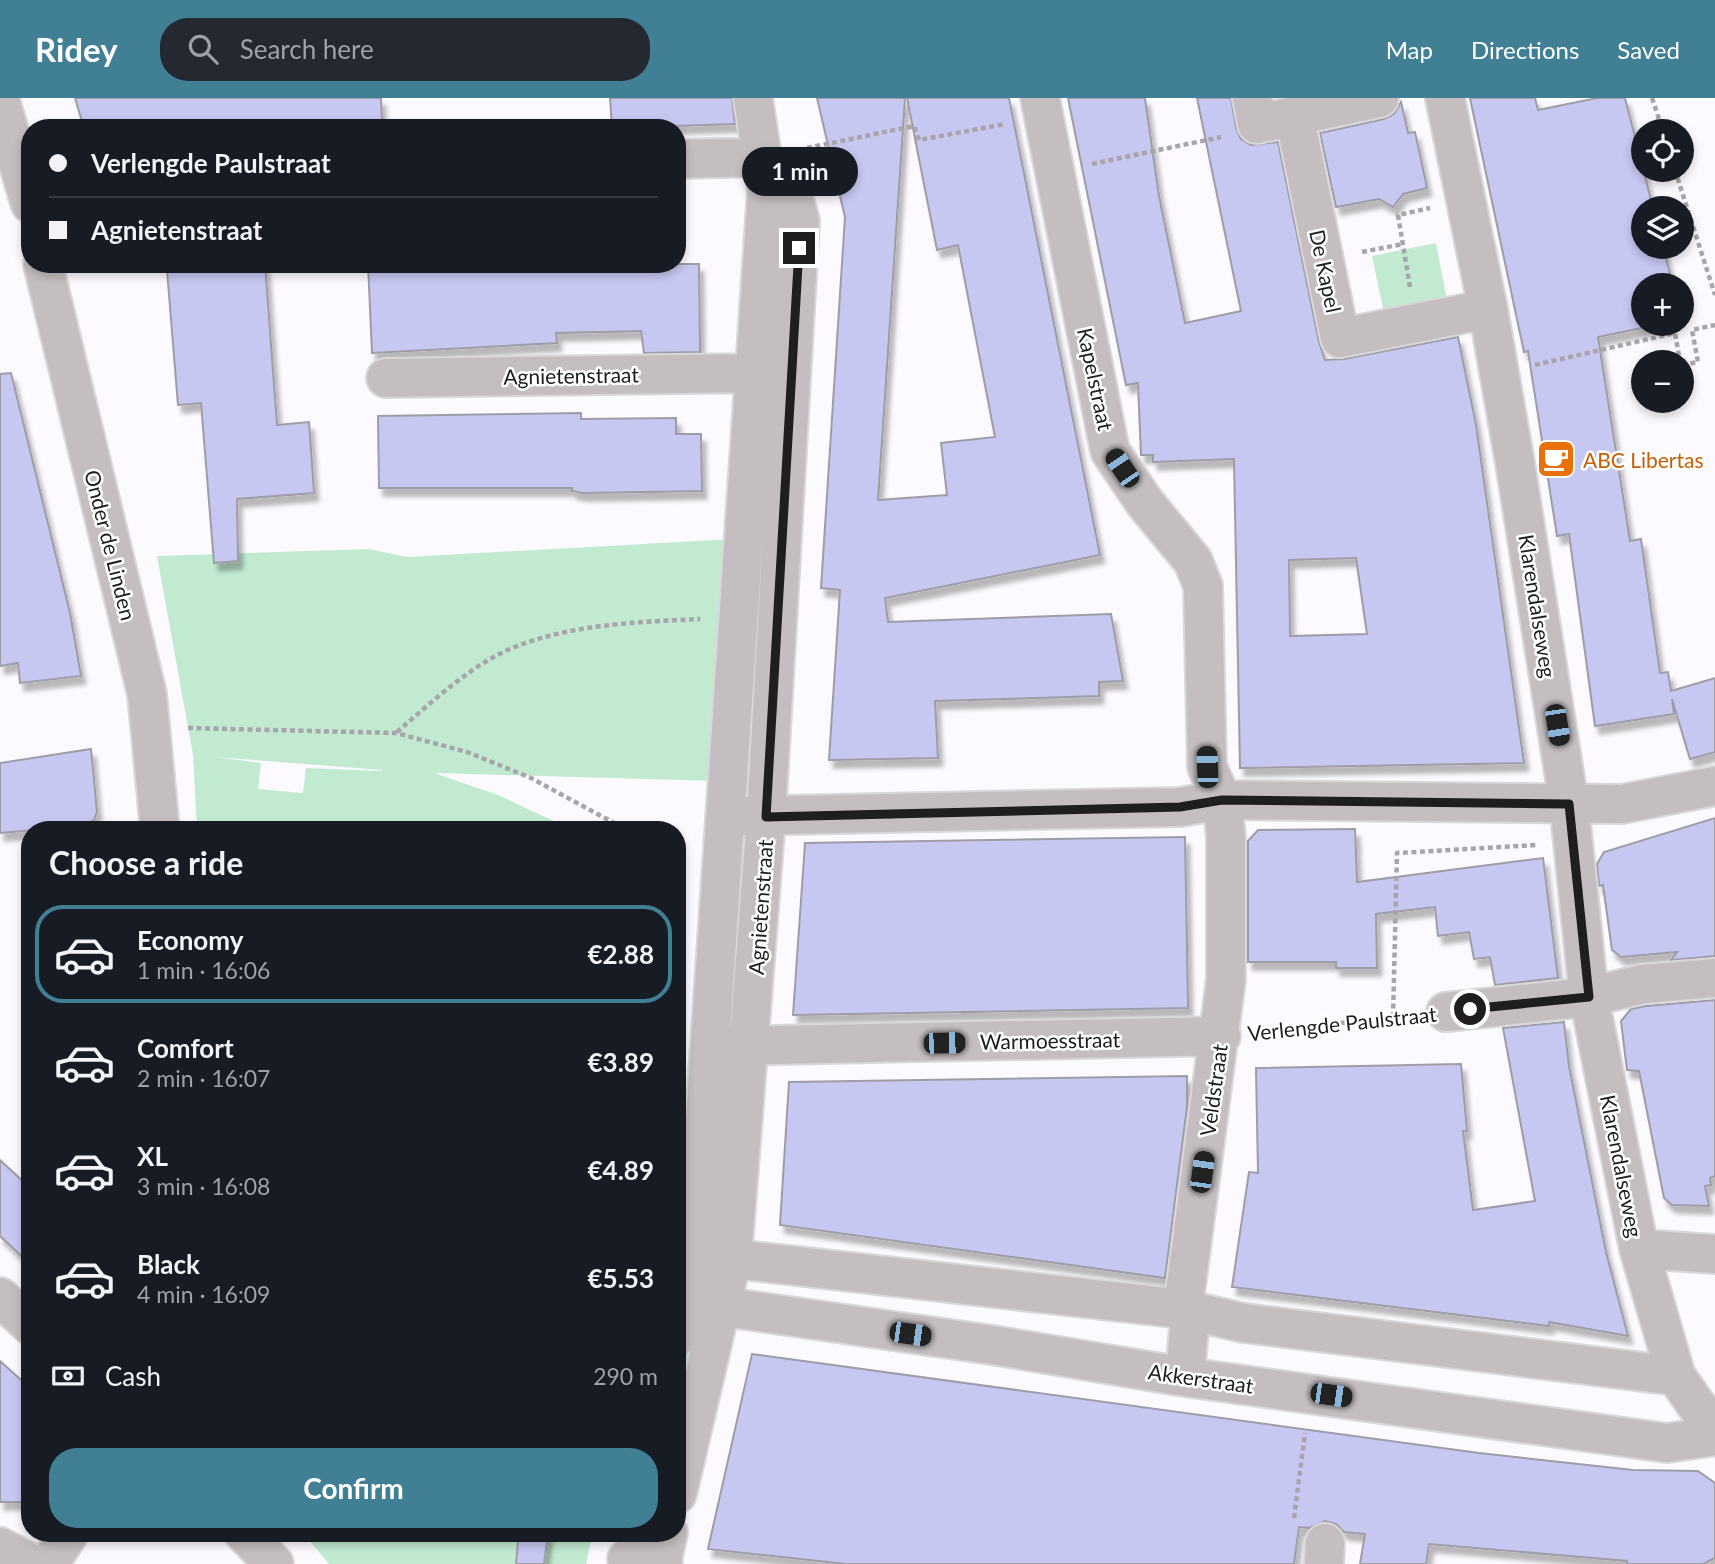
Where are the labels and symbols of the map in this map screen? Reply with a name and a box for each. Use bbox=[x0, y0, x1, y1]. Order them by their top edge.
callout: 1 min bbox=[741, 146, 857, 195]
street label: De Kapel bbox=[1305, 227, 1347, 315]
route end bbox=[783, 232, 815, 264]
street label: Kapelstraat bbox=[1073, 325, 1119, 433]
street label: Agnietenstraat bbox=[503, 361, 639, 389]
cafe icon: ABC Libertas bbox=[1535, 438, 1577, 480]
car bbox=[1102, 445, 1143, 491]
place label: ABC Libertas bbox=[1583, 447, 1704, 472]
street label: Onder de Linden bbox=[80, 467, 142, 623]
street label: Klarendalseweg bbox=[1514, 532, 1562, 680]
car bbox=[1544, 703, 1571, 747]
car bbox=[1196, 746, 1219, 788]
street label: Agnietenstraat bbox=[743, 838, 777, 975]
route start bbox=[1454, 993, 1486, 1025]
street label: Verlengde Paulstraat bbox=[1246, 1001, 1438, 1045]
street label: Warmoesstraat bbox=[980, 1026, 1121, 1054]
car bbox=[923, 1032, 966, 1054]
street label: Veldstraat bbox=[1194, 1042, 1232, 1138]
street label: Klarendalseweg bbox=[1596, 1092, 1648, 1240]
car bbox=[1189, 1150, 1216, 1194]
car bbox=[888, 1321, 933, 1347]
street label: Akkerstraat bbox=[1147, 1358, 1256, 1398]
car bbox=[1309, 1382, 1354, 1408]

